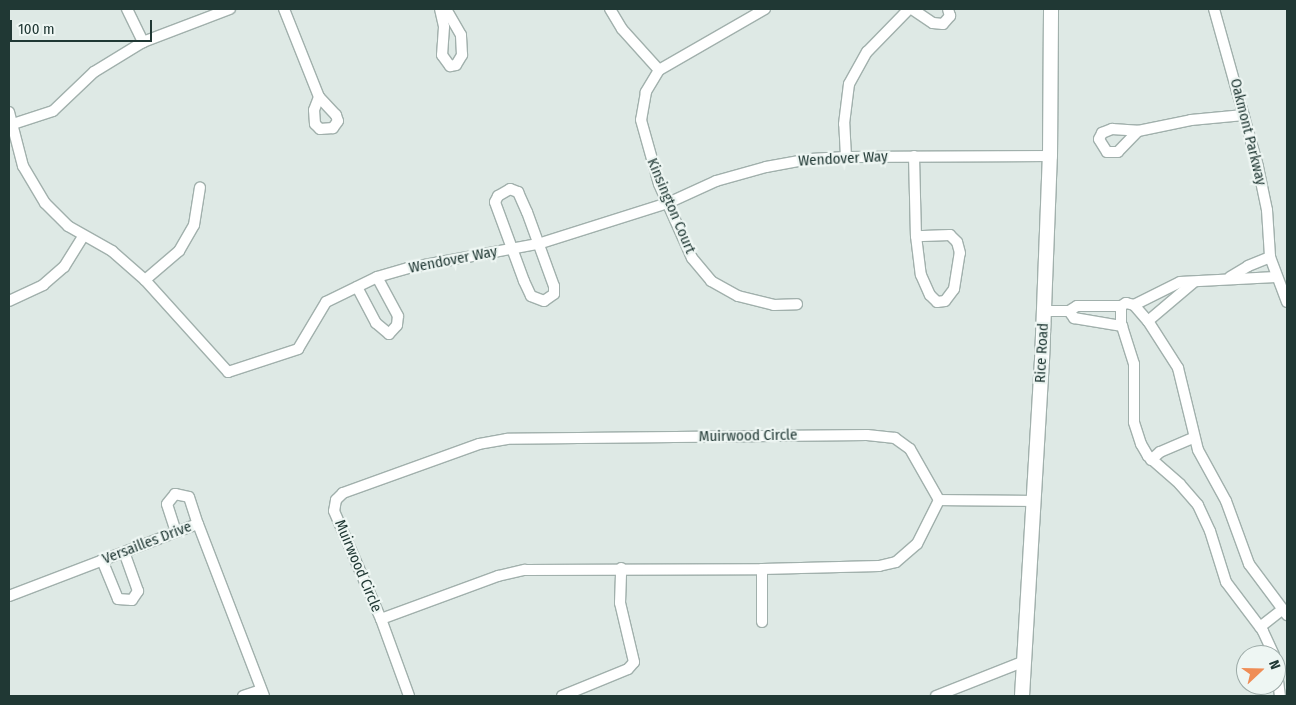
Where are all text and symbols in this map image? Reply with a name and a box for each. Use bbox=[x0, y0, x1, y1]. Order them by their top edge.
scale bar bbox=[12, 10, 155, 42]
text: 100 m bbox=[18, 20, 55, 38]
street label: Oakmont Parkway bbox=[1226, 77, 1270, 187]
street label: Wendover Way bbox=[798, 148, 888, 170]
street label: Kinsington Court bbox=[643, 156, 699, 256]
street label: Wendover Way bbox=[407, 243, 499, 277]
street label: Rice Road bbox=[1031, 323, 1053, 383]
street label: Muirwood Circle bbox=[699, 426, 797, 446]
street label: Muirwood Circle bbox=[330, 517, 386, 615]
street label: Versailles Drive bbox=[100, 518, 194, 568]
north arrow bbox=[1236, 645, 1286, 695]
text: N bbox=[1265, 658, 1284, 672]

